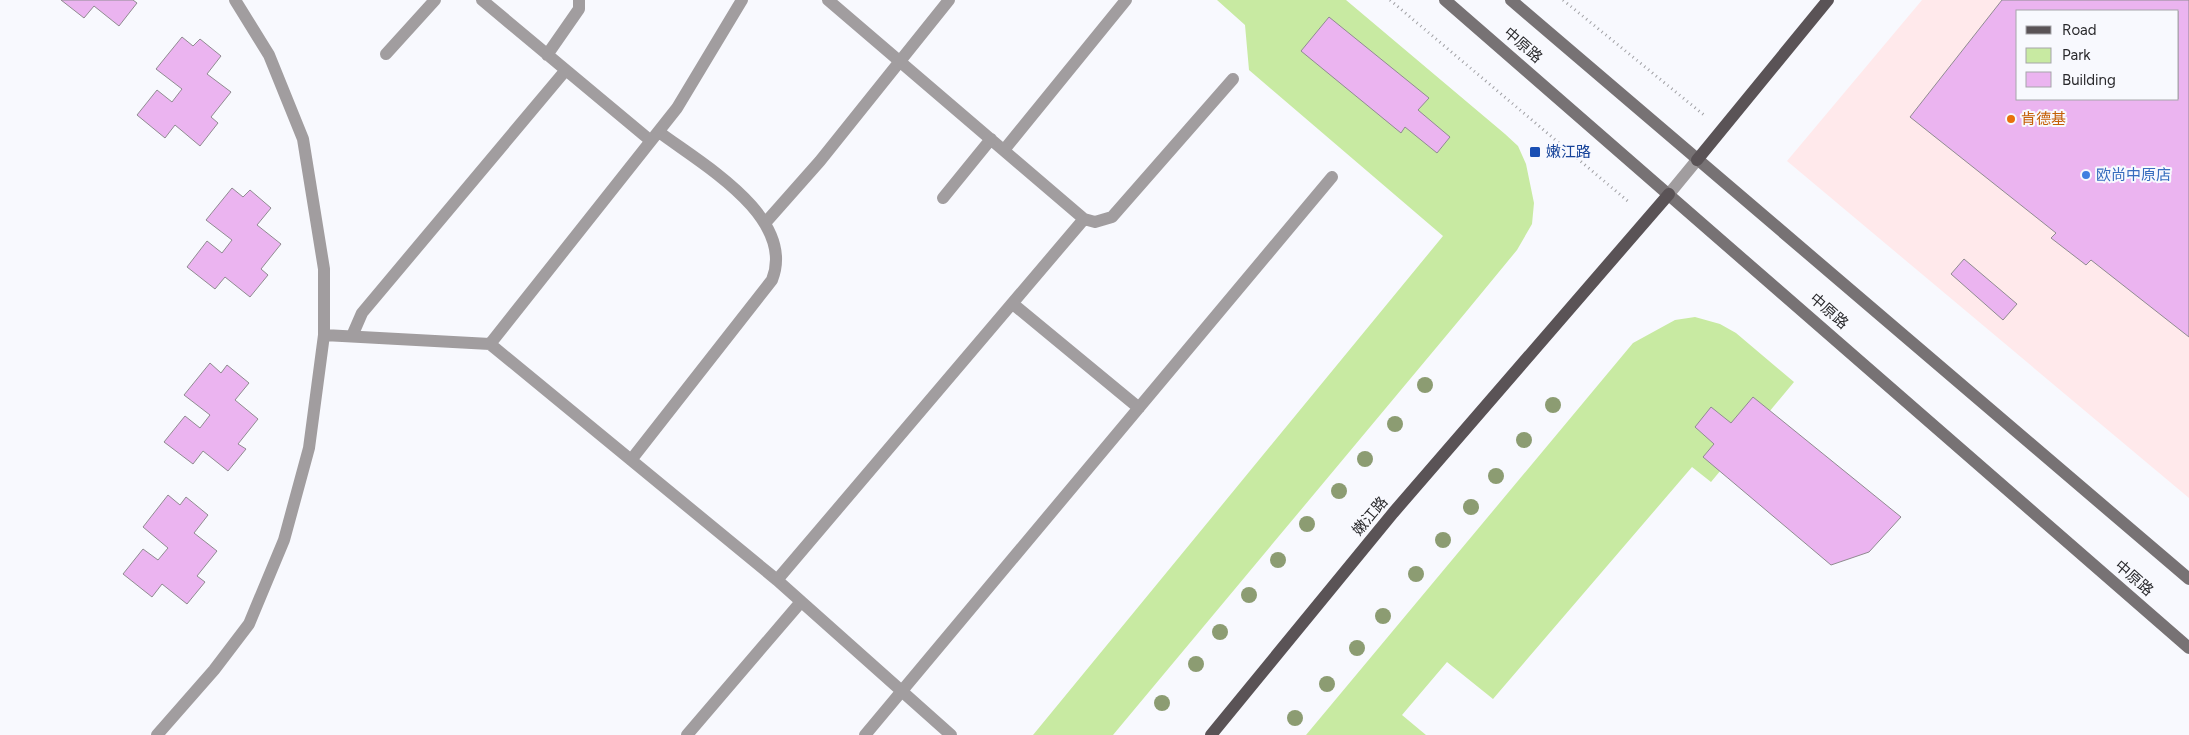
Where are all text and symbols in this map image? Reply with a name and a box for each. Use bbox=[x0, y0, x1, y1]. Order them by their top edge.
legend bbox=[2016, 10, 2179, 100]
text: Road bbox=[2062, 21, 2097, 39]
street label: 中原路 bbox=[1500, 23, 1546, 67]
text: Park bbox=[2062, 46, 2091, 64]
text: Building bbox=[2062, 71, 2116, 89]
place label: 肯德基 bbox=[2021, 110, 2066, 128]
marker: 肯德基 bbox=[2005, 113, 2017, 125]
place label: 嫩江路 bbox=[1546, 143, 1591, 161]
marker: 嫩江路 bbox=[1528, 145, 1542, 159]
place label: 欧尚中原店 bbox=[2096, 166, 2171, 184]
marker: 欧尚中原店 bbox=[2080, 169, 2092, 181]
street label: 中原路 bbox=[1806, 289, 1852, 333]
street label: 嫩江路 bbox=[1349, 493, 1391, 539]
street label: 中原路 bbox=[2111, 556, 2157, 600]

